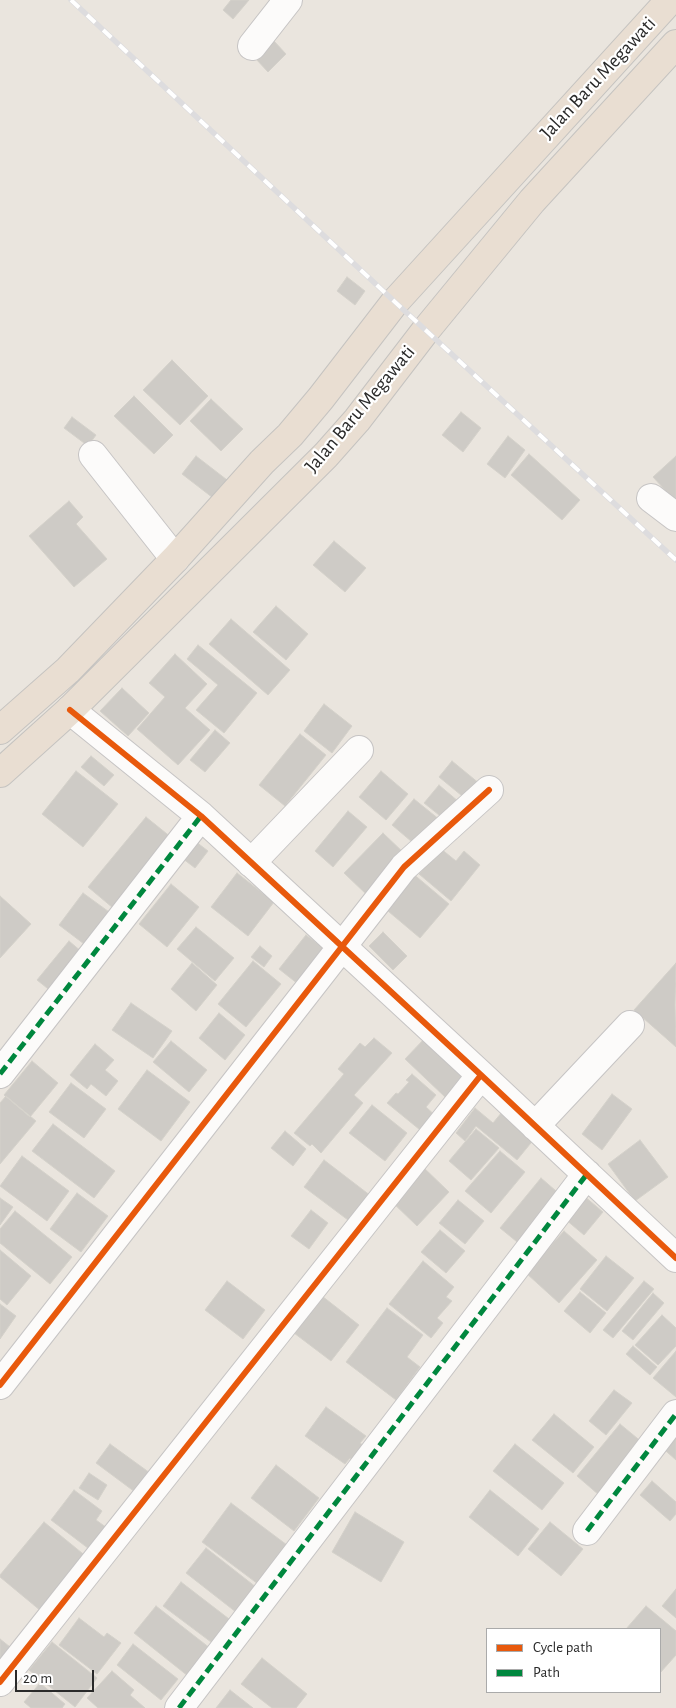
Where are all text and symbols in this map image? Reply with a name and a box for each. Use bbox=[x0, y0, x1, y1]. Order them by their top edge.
street label: Jalan Baru Megawati bbox=[535, 12, 661, 144]
street label: Jalan Baru Megawati bbox=[300, 340, 420, 478]
legend bbox=[486, 1628, 661, 1693]
text: Cycle path bbox=[533, 1640, 593, 1655]
scale bar bbox=[18, 1660, 96, 1692]
text: Path bbox=[533, 1665, 560, 1680]
text: 20 m bbox=[23, 1671, 52, 1686]

